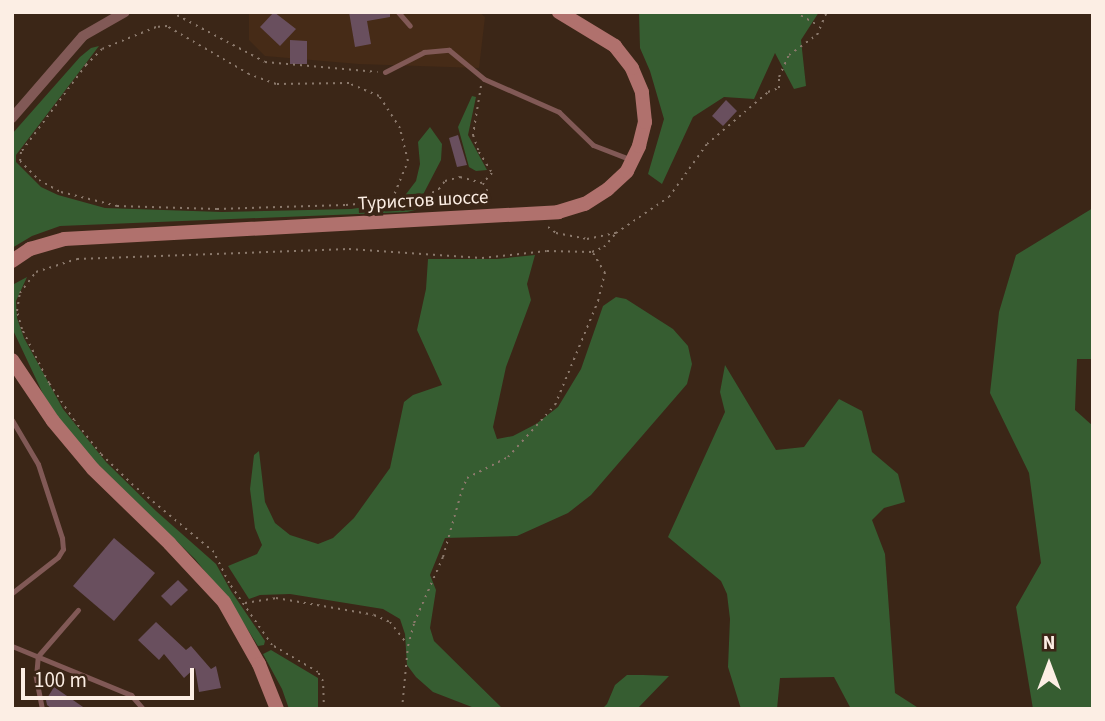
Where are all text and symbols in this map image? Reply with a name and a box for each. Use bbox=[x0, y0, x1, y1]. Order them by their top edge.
street label: Туристов шоссе bbox=[357, 186, 489, 216]
north arrow bbox=[1014, 630, 1084, 700]
text: N bbox=[1043, 630, 1055, 657]
scale bar bbox=[24, 654, 198, 698]
text: 100 m bbox=[34, 665, 87, 695]

